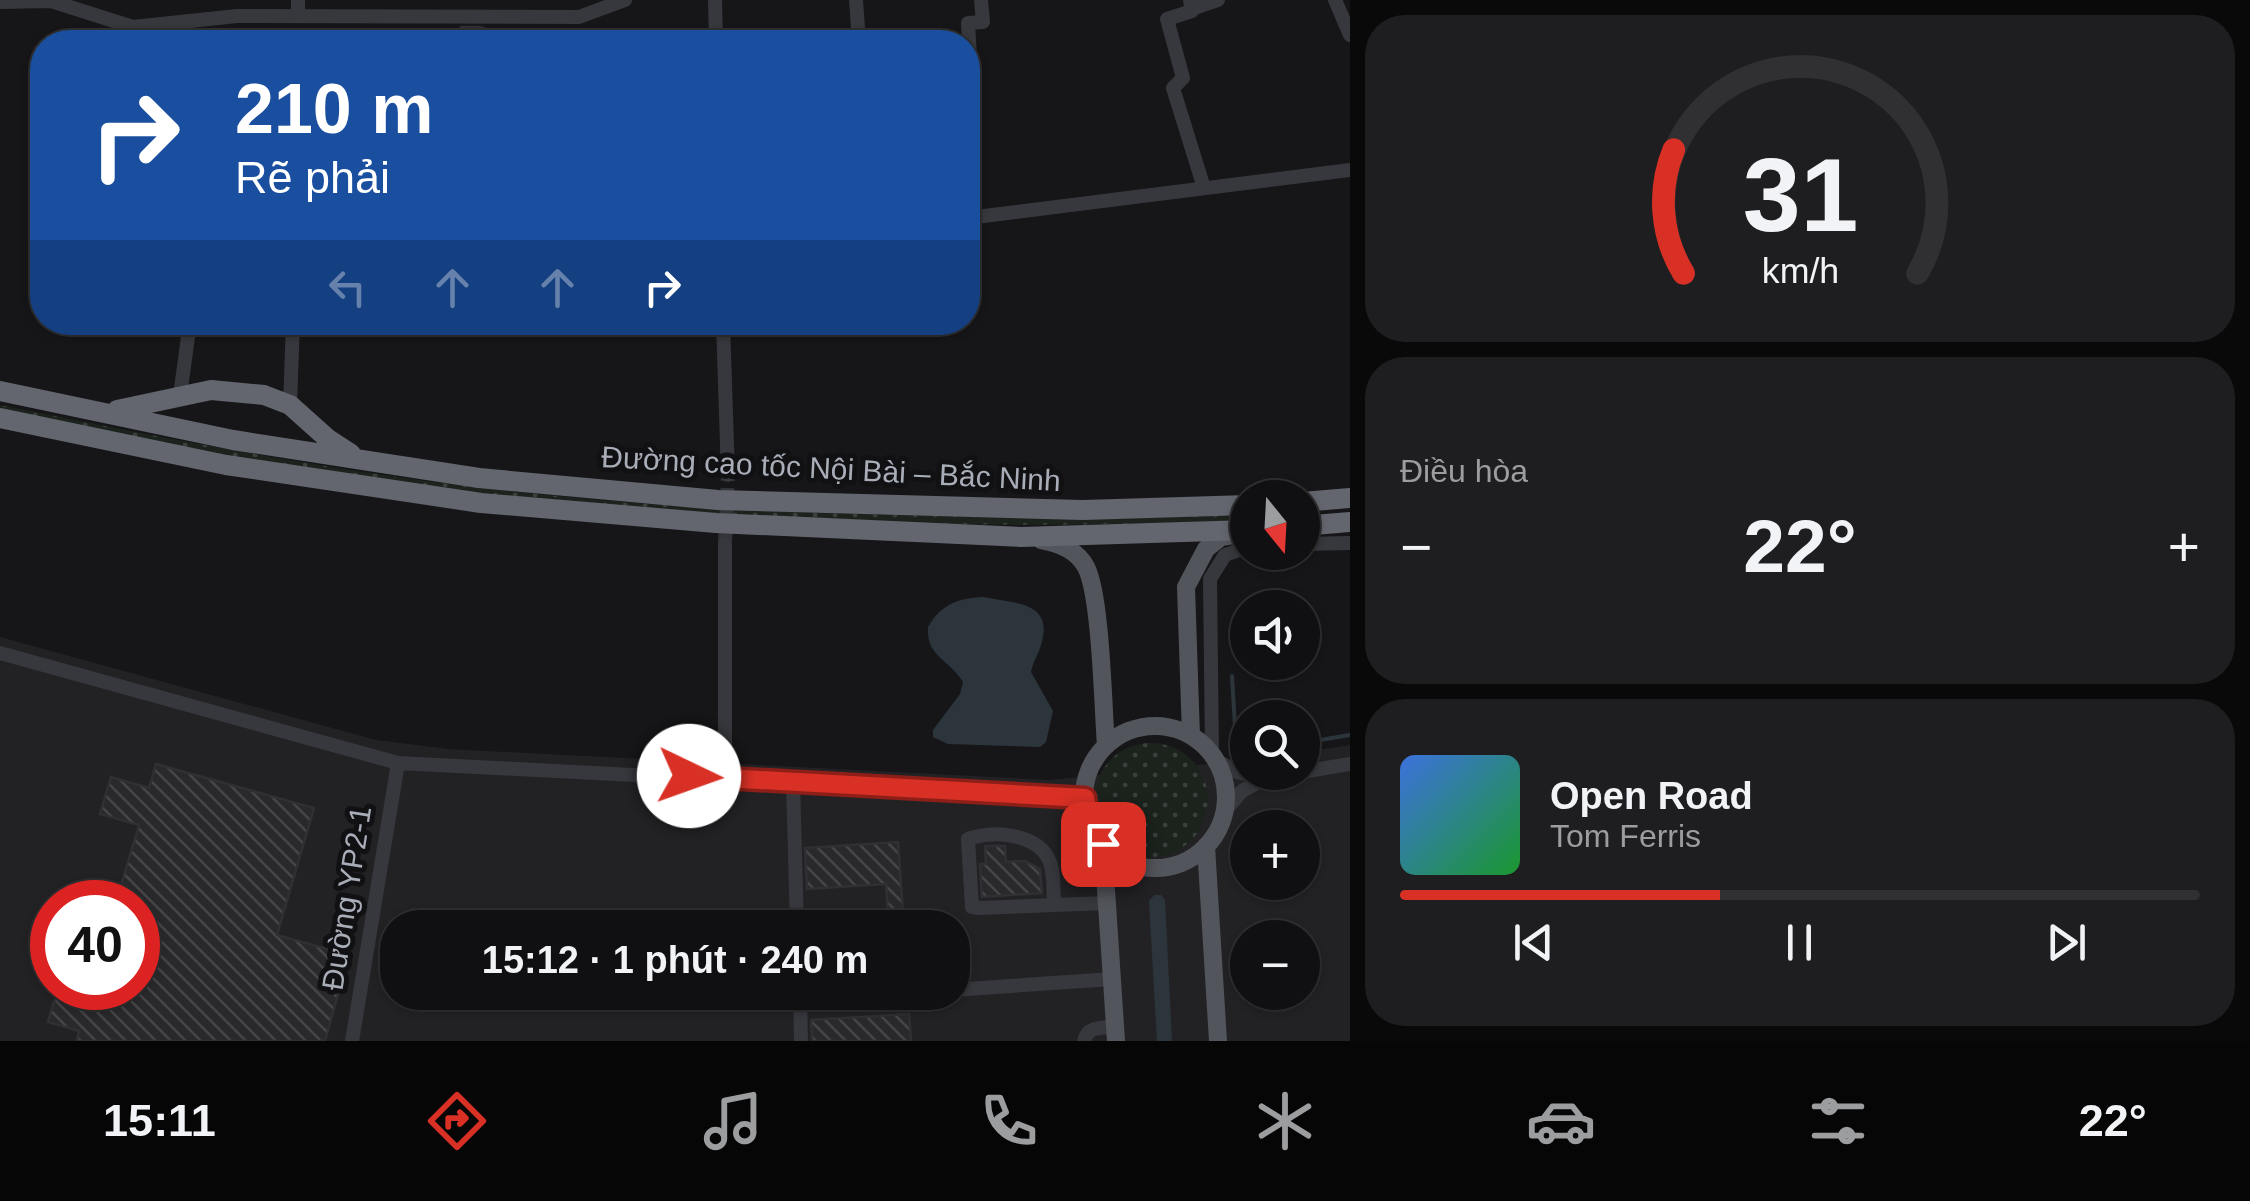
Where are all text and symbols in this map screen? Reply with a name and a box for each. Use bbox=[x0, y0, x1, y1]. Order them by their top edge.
icon: right bbox=[70, 70, 200, 200]
text: 210 m bbox=[235, 70, 433, 148]
text: 31 bbox=[1742, 137, 1858, 253]
text: Rẽ phải bbox=[235, 152, 390, 203]
text: km/h bbox=[1761, 251, 1839, 291]
icon: left bbox=[320, 260, 375, 315]
icon: ahead bbox=[425, 260, 480, 315]
icon: ahead bbox=[530, 260, 585, 315]
icon: right bbox=[635, 260, 690, 315]
street label: Đường cao tốc Nội Bài – Bắc Ninh bbox=[600, 440, 1062, 497]
text: Điều hòa bbox=[1400, 453, 1528, 489]
north arrow bbox=[1230, 480, 1320, 570]
map controls bbox=[1230, 480, 1320, 1010]
text: 22° bbox=[1743, 504, 1857, 588]
text: − bbox=[1400, 516, 1432, 578]
text: + bbox=[2168, 516, 2200, 578]
button: sound bbox=[1230, 590, 1320, 680]
button: search bbox=[1230, 700, 1320, 790]
position arrow bbox=[637, 724, 741, 828]
text: Open Road bbox=[1550, 775, 1753, 817]
pin bbox=[1061, 802, 1146, 887]
street label: Đường YP2-1 bbox=[316, 804, 377, 992]
button: + bbox=[1230, 810, 1320, 900]
icon: arrive bbox=[1076, 817, 1131, 872]
text: Tom Ferris bbox=[1550, 818, 1701, 854]
speed limit sign: 40 bbox=[30, 880, 160, 1010]
icon: previous bbox=[1506, 915, 1561, 970]
icon: pause bbox=[1772, 915, 1827, 970]
icon: next bbox=[2039, 915, 2094, 970]
button: − bbox=[1230, 920, 1320, 1010]
text: 15:12 · 1 phút · 240 m bbox=[482, 939, 868, 981]
icon: directions bbox=[422, 1086, 492, 1156]
icon: music bbox=[698, 1086, 768, 1156]
icon: phone bbox=[974, 1086, 1044, 1156]
icon: climate bbox=[1250, 1086, 1320, 1156]
icon: car bbox=[1526, 1086, 1596, 1156]
icon: filters bbox=[1803, 1086, 1873, 1156]
text: 15:11 bbox=[103, 1095, 216, 1146]
text: 22° bbox=[2079, 1095, 2147, 1146]

